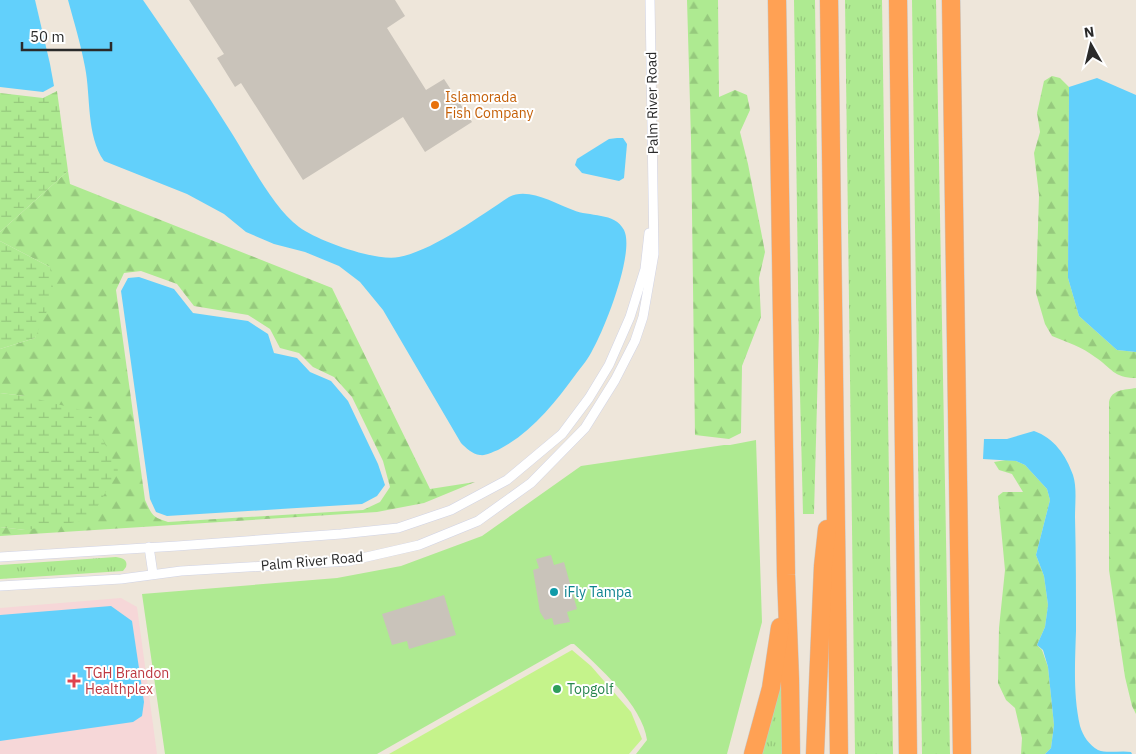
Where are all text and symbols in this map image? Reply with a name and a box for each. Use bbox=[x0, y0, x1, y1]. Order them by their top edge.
scale bar bbox=[22, 20, 111, 52]
north arrow bbox=[1066, 20, 1116, 70]
text: N bbox=[1083, 23, 1095, 42]
text: 50 m bbox=[30, 27, 65, 46]
street label: Palm River Road bbox=[642, 51, 662, 155]
place label: Islamorada Fish Company bbox=[445, 88, 534, 122]
marker: Islamorada Fish Company bbox=[429, 99, 441, 111]
street label: Palm River Road bbox=[260, 548, 364, 574]
place label: iFly Tampa bbox=[564, 583, 632, 601]
marker: iFly Tampa bbox=[548, 586, 560, 598]
place label: TGH Brandon Healthplex bbox=[85, 664, 169, 698]
marker: TGH Brandon Healthplex bbox=[67, 674, 81, 688]
place label: Topgolf bbox=[567, 680, 614, 698]
marker: Topgolf bbox=[551, 683, 563, 695]

